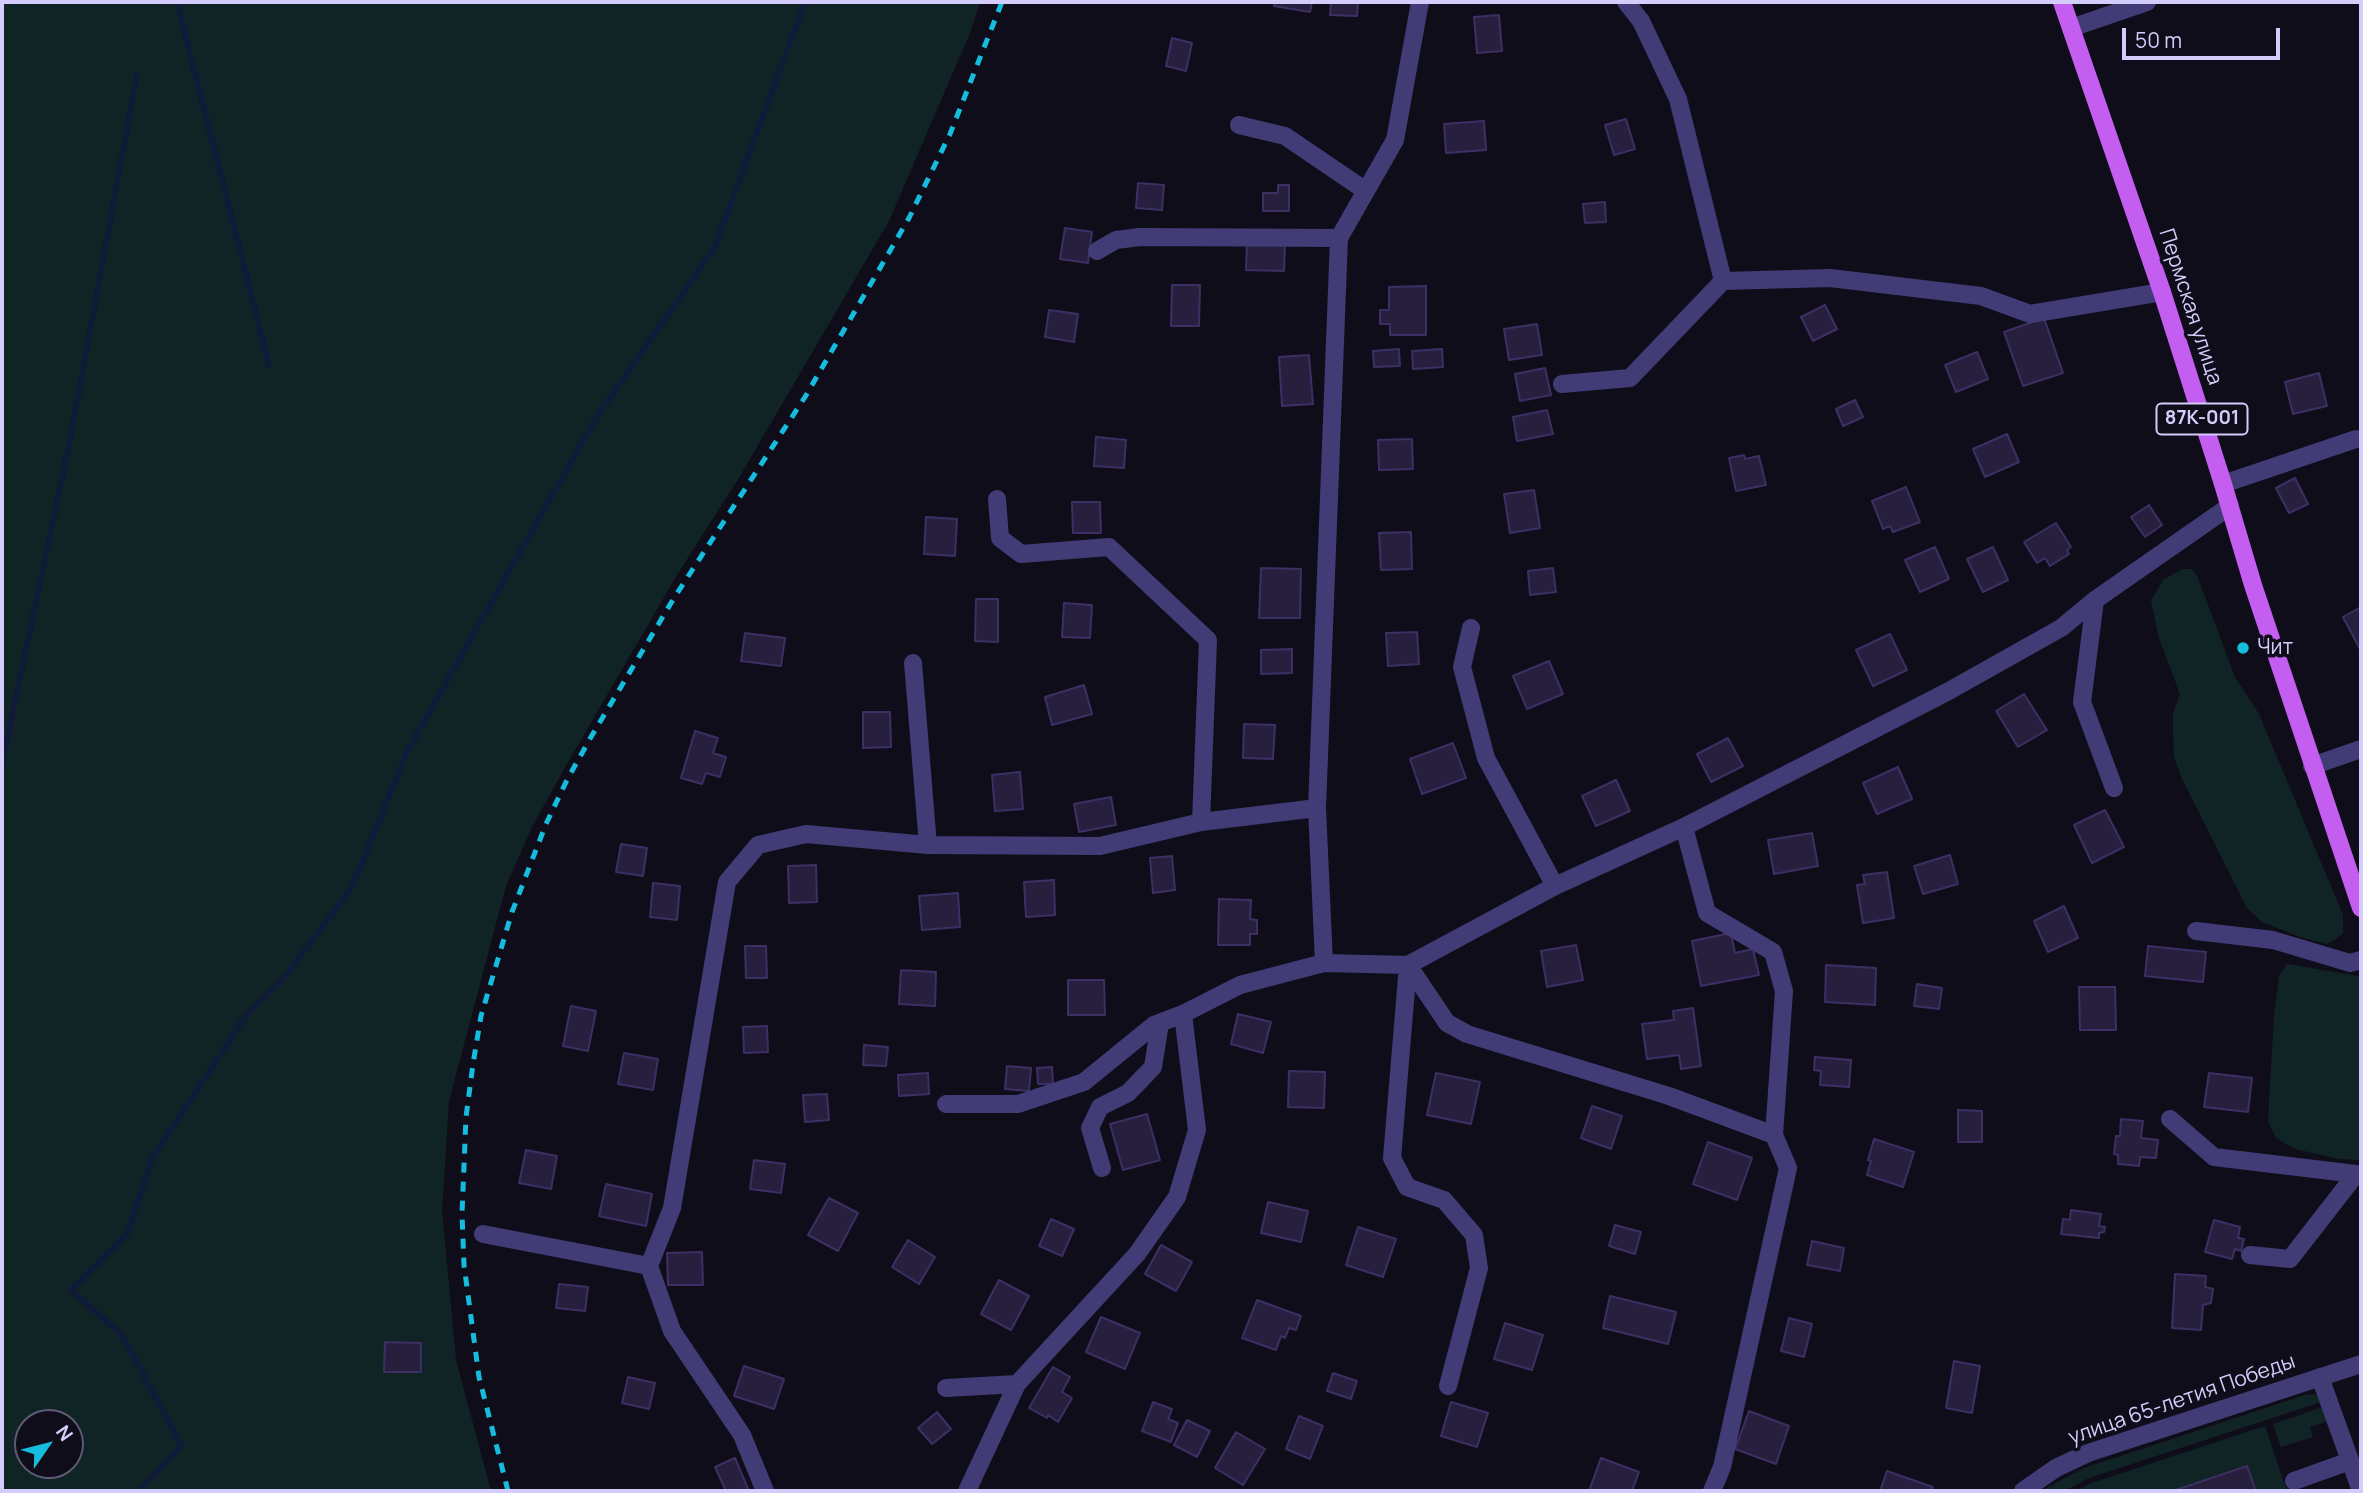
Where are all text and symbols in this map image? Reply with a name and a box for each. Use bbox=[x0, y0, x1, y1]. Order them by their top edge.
scale bar bbox=[2125, 14, 2282, 58]
text: 50 m bbox=[2135, 26, 2182, 54]
street label: Пермская улица bbox=[2153, 226, 2227, 388]
road number: 87К-001 bbox=[2156, 404, 2248, 434]
place label: Чит bbox=[2257, 635, 2293, 661]
marker: Чит bbox=[2235, 640, 2251, 656]
street label: улица 65-летия Победы bbox=[2065, 1349, 2299, 1451]
north arrow bbox=[14, 1409, 84, 1479]
text: N bbox=[50, 1420, 79, 1446]

